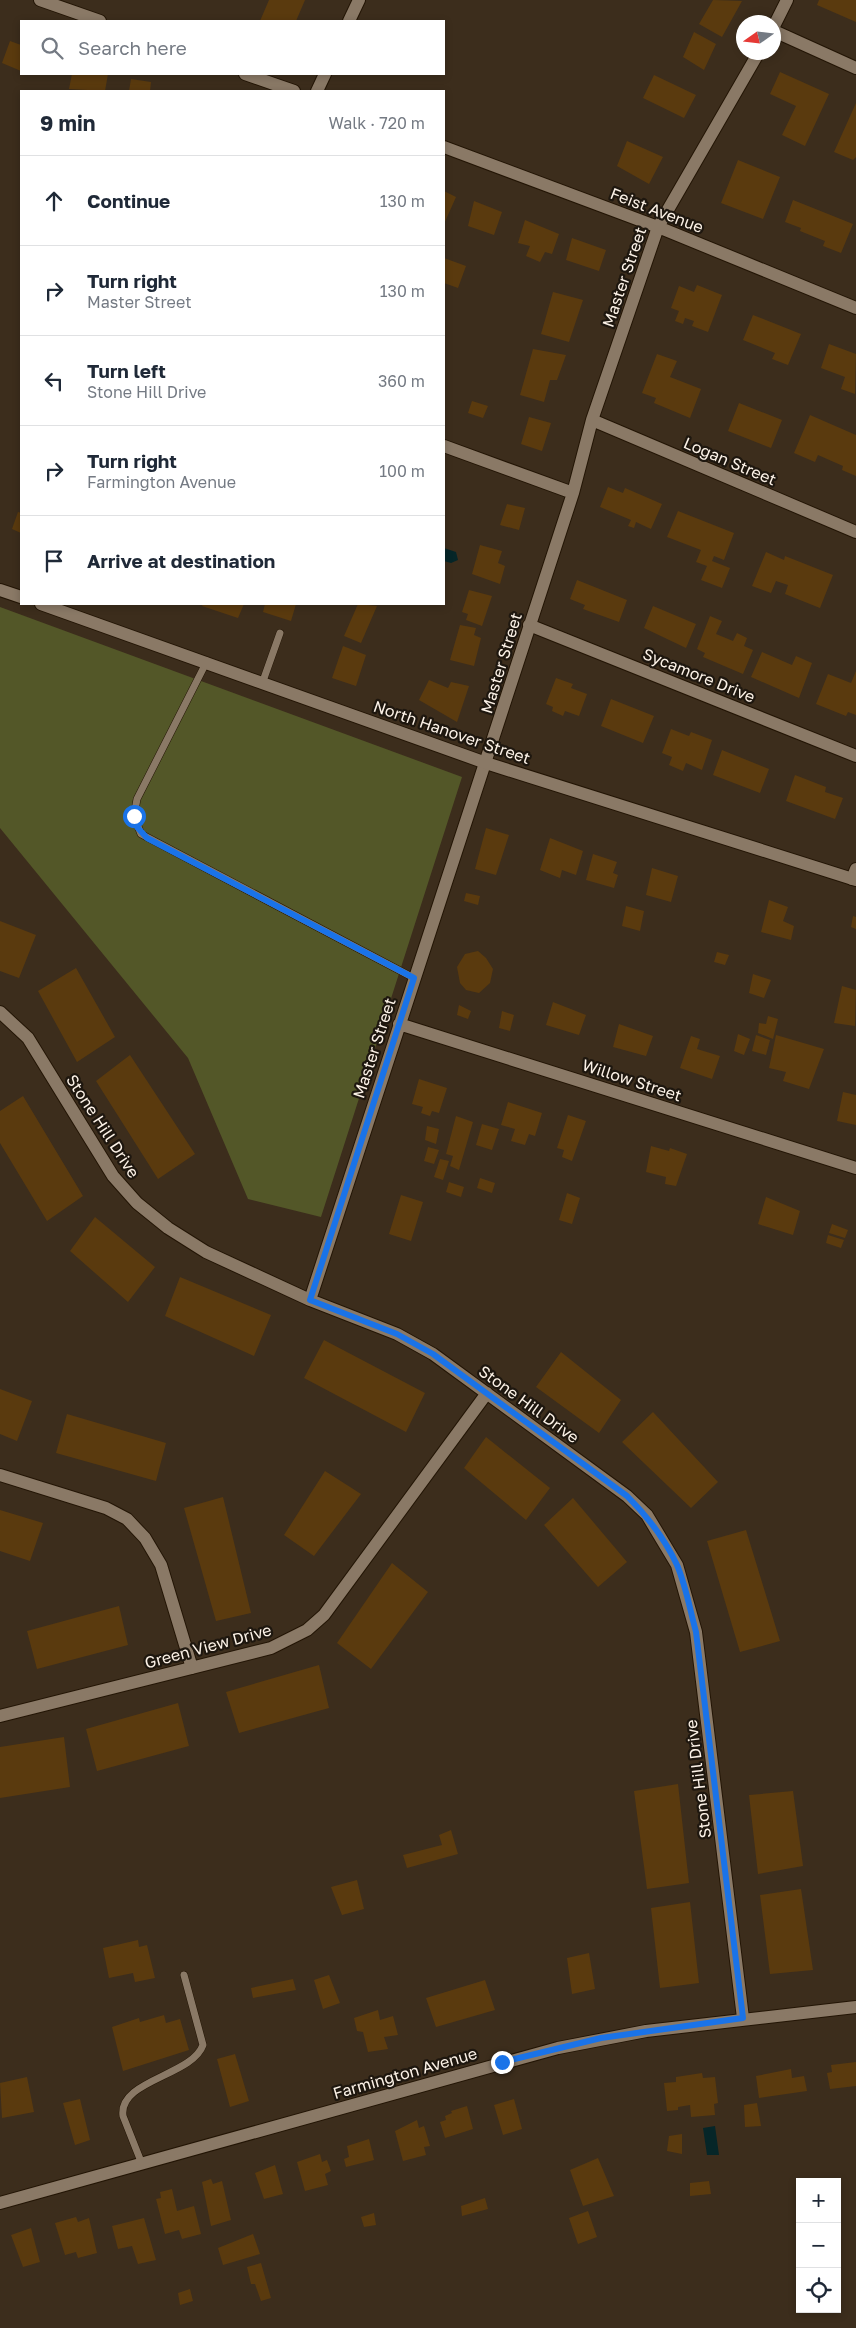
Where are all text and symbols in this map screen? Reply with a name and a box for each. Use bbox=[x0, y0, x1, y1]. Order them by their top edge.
north arrow bbox=[736, 15, 781, 60]
search box bbox=[20, 20, 445, 75]
icon: search bbox=[38, 34, 66, 62]
text: Search here bbox=[78, 36, 187, 59]
text: 9 min bbox=[40, 110, 95, 136]
text: Walk · 720 m bbox=[328, 113, 425, 133]
street label: Feist Avenue bbox=[608, 183, 706, 237]
icon: ahead bbox=[40, 187, 68, 215]
text: Continue bbox=[87, 189, 170, 212]
text: 130 m bbox=[380, 191, 425, 211]
street label: Master Street bbox=[598, 224, 650, 330]
text: Turn right bbox=[87, 269, 177, 292]
icon: right bbox=[40, 277, 68, 305]
text: 130 m bbox=[380, 281, 425, 301]
text: Master Street bbox=[87, 292, 192, 312]
text: Turn left bbox=[87, 359, 166, 382]
icon: left bbox=[40, 367, 68, 395]
text: 360 m bbox=[378, 371, 425, 391]
text: Stone Hill Drive bbox=[87, 382, 206, 402]
street label: Logan Street bbox=[681, 433, 779, 489]
text: Turn right bbox=[87, 449, 177, 472]
icon: right bbox=[40, 457, 68, 485]
text: 100 m bbox=[379, 461, 425, 481]
text: Farmington Avenue bbox=[87, 472, 236, 492]
icon: arrive bbox=[40, 547, 68, 575]
text: Arrive at destination bbox=[87, 549, 275, 572]
street label: Master Street bbox=[476, 610, 526, 716]
street label: Sycamore Drive bbox=[640, 643, 758, 707]
street label: North Hanover Street bbox=[371, 696, 533, 768]
route start bbox=[123, 805, 146, 828]
street label: Master Street bbox=[348, 995, 400, 1101]
street label: Willow Street bbox=[580, 1054, 684, 1106]
street label: Stone Hill Drive bbox=[62, 1070, 144, 1182]
street label: Stone Hill Drive bbox=[475, 1361, 583, 1447]
street label: Green View Drive bbox=[142, 1619, 274, 1673]
street label: Stone Hill Drive bbox=[681, 1719, 715, 1839]
street label: Farmington Avenue bbox=[331, 2043, 479, 2103]
route end bbox=[491, 2051, 514, 2074]
map controls bbox=[796, 2178, 841, 2313]
button: + bbox=[796, 2178, 841, 2223]
button: − bbox=[796, 2223, 841, 2268]
button: locate bbox=[796, 2268, 841, 2313]

